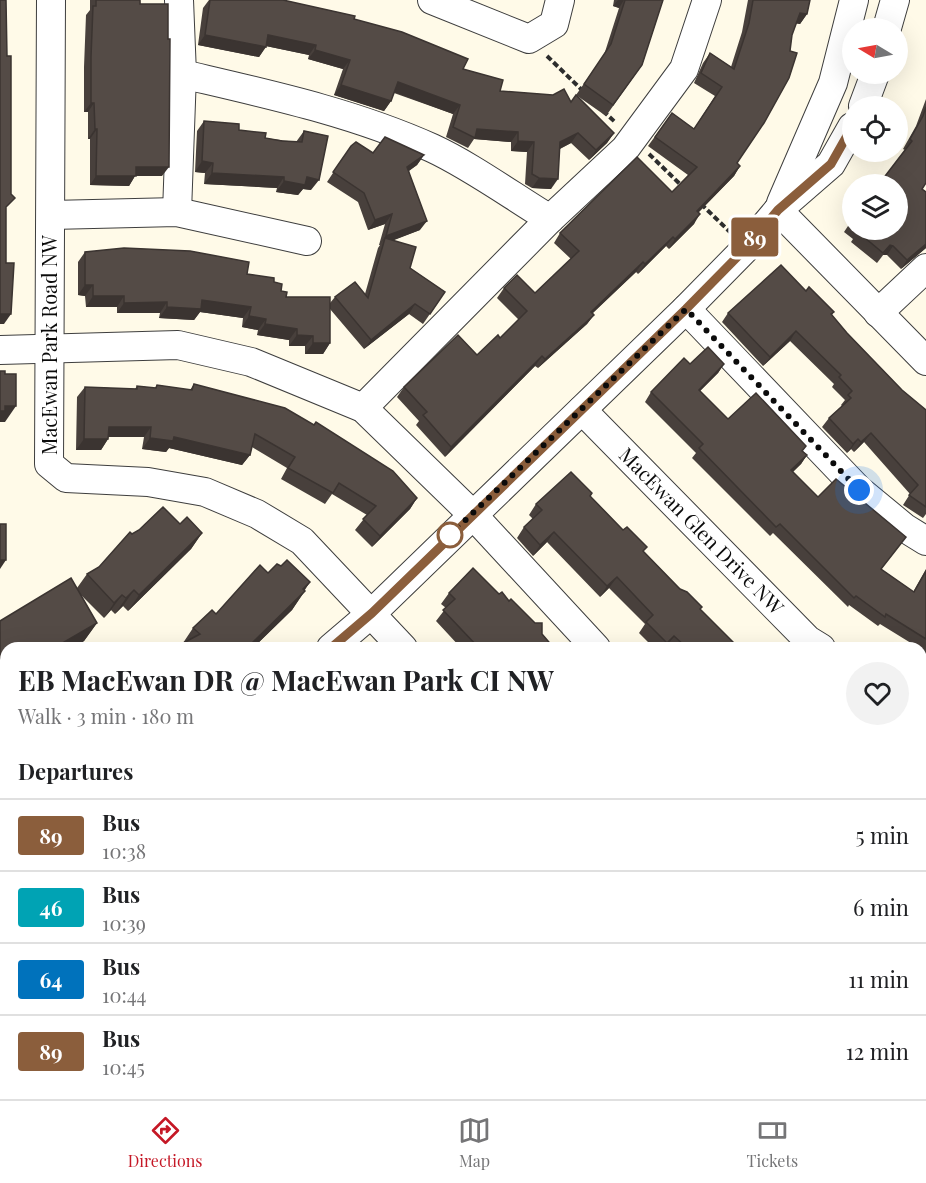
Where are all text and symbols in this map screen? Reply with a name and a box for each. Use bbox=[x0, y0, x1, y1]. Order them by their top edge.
north arrow bbox=[842, 18, 908, 84]
map controls bbox=[842, 18, 908, 240]
button: locate bbox=[842, 96, 908, 162]
button: layers bbox=[842, 174, 908, 240]
line badge: 89 bbox=[728, 218, 782, 256]
text: 89 bbox=[743, 223, 767, 251]
street label: MacEwan Park Road NW bbox=[35, 234, 62, 455]
street label: MacEwan Glen Drive NW bbox=[614, 441, 791, 620]
your location bbox=[844, 475, 874, 505]
unlabelled marker bbox=[437, 522, 463, 548]
text: EB MacEwan DR @ MacEwan Park CI NW bbox=[18, 661, 554, 698]
button: heart bbox=[846, 662, 909, 725]
text: Walk · 3 min · 180 m bbox=[18, 702, 194, 729]
text: Departures bbox=[18, 756, 133, 786]
text: Bus bbox=[102, 807, 140, 837]
text: 5 min bbox=[856, 820, 909, 850]
text: 89 bbox=[39, 821, 63, 849]
text: 10:38 bbox=[102, 837, 146, 864]
text: Bus bbox=[102, 879, 140, 909]
text: 6 min bbox=[853, 892, 909, 922]
text: 46 bbox=[40, 893, 62, 921]
text: 10:39 bbox=[102, 909, 146, 936]
text: Bus bbox=[102, 951, 140, 981]
text: 11 min bbox=[848, 964, 909, 994]
text: 64 bbox=[40, 965, 62, 993]
text: 10:44 bbox=[102, 981, 146, 1008]
text: Bus bbox=[102, 1023, 140, 1053]
text: 12 min bbox=[846, 1036, 909, 1066]
text: 89 bbox=[39, 1037, 63, 1065]
text: 10:45 bbox=[102, 1053, 145, 1080]
tab: Directions bbox=[128, 1114, 203, 1171]
tab: Map bbox=[458, 1114, 491, 1171]
tab: Tickets bbox=[747, 1114, 798, 1171]

